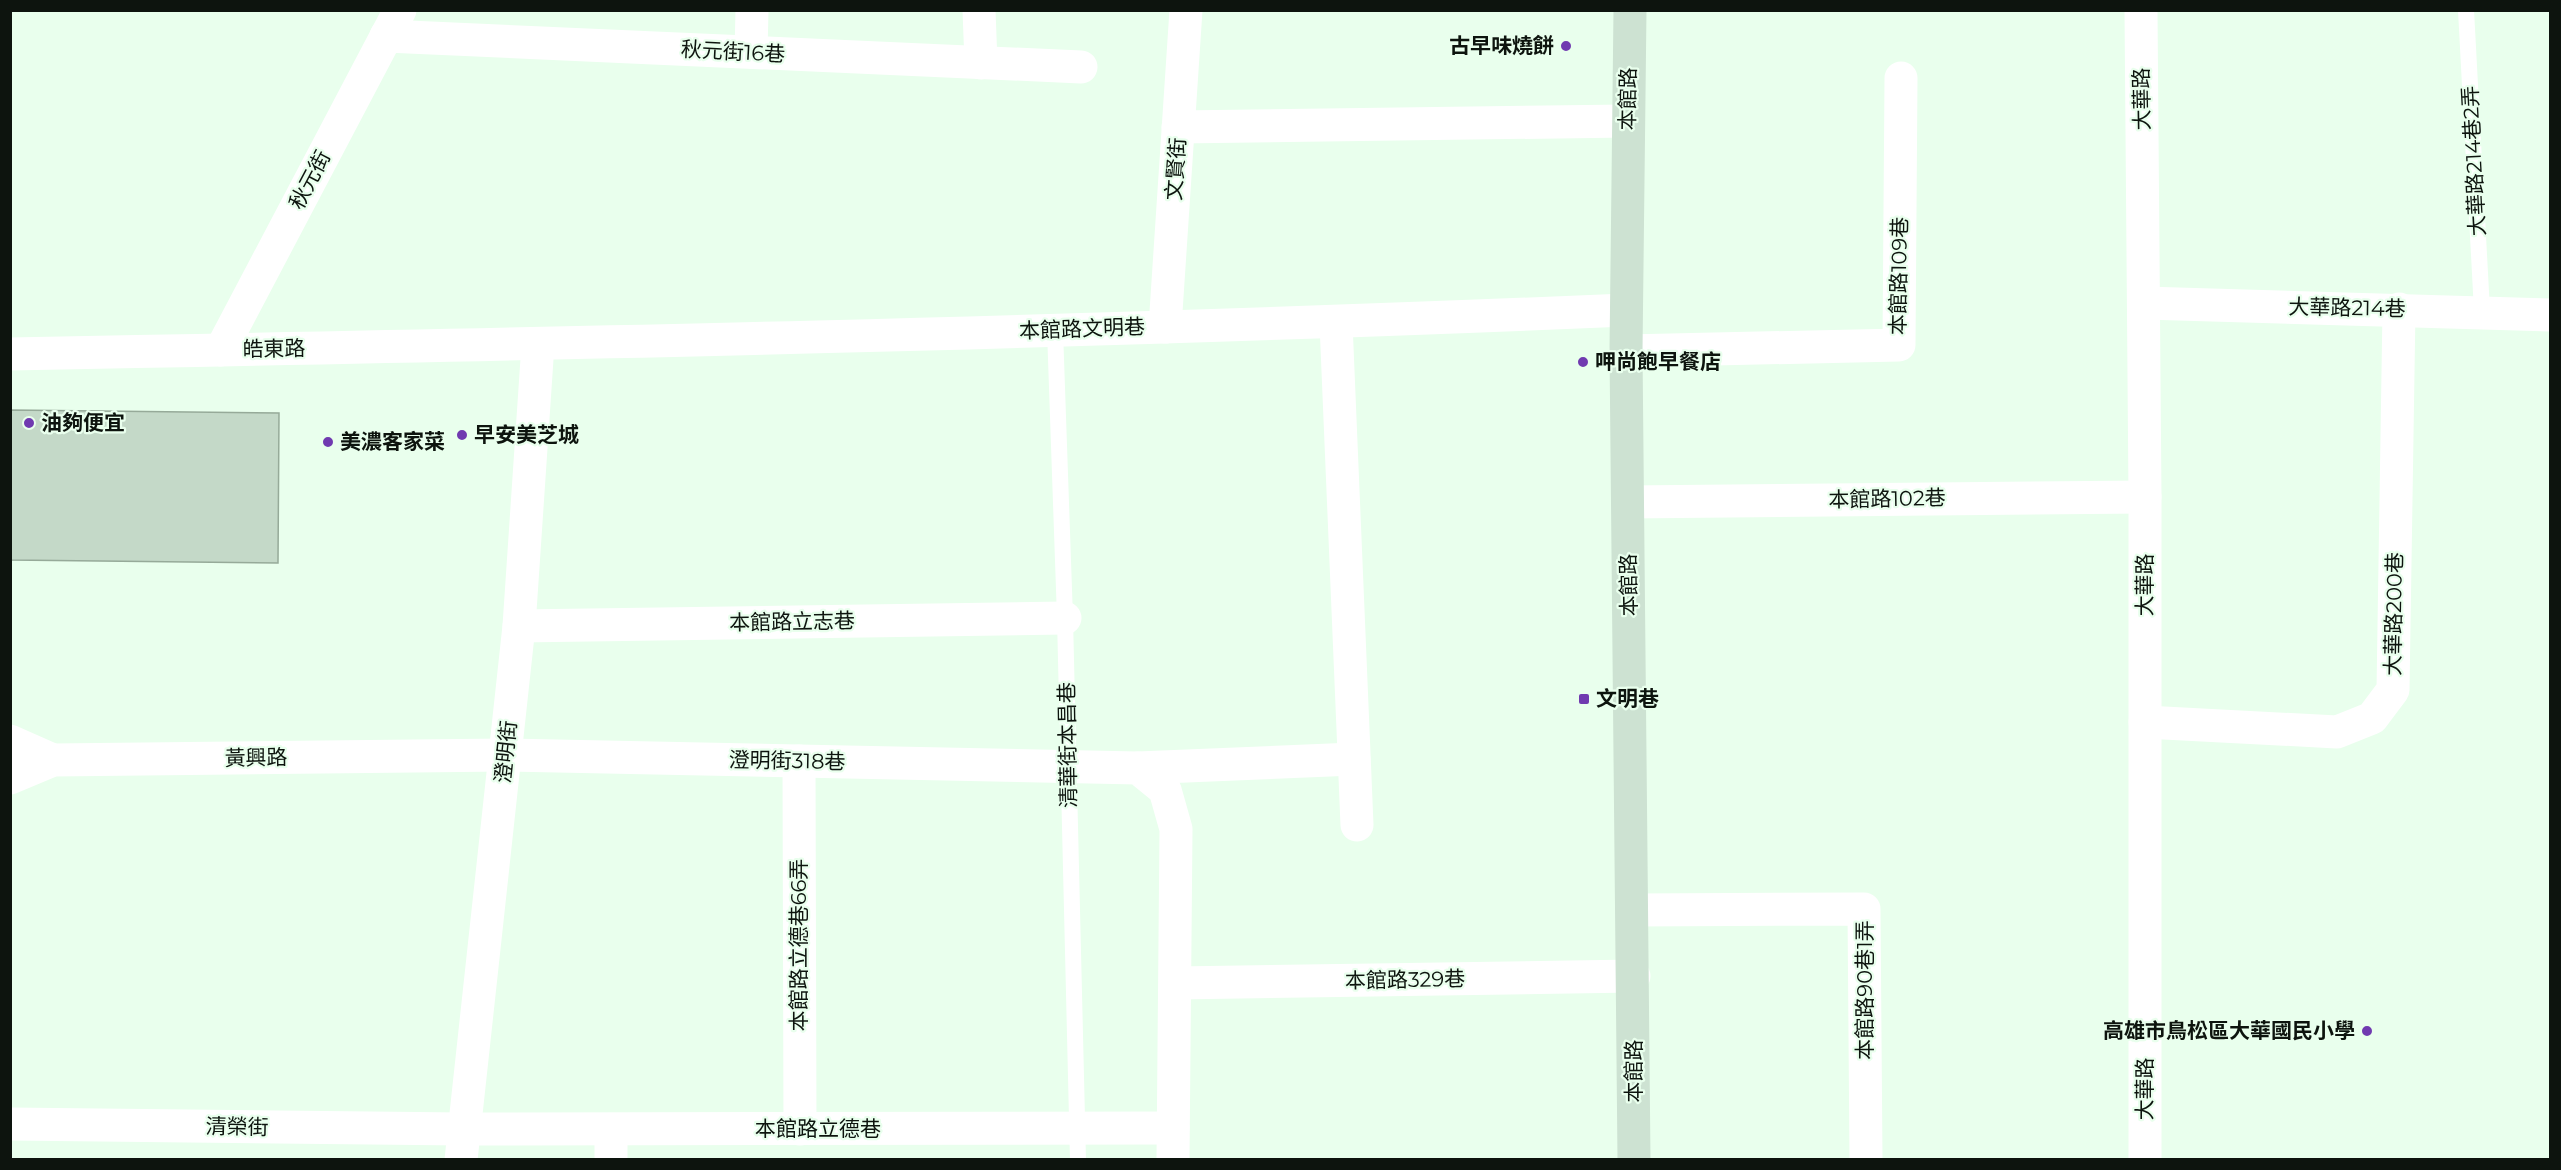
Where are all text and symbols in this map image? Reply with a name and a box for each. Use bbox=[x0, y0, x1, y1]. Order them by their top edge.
place label: 古早味燒餅 bbox=[1449, 33, 1554, 58]
street label: 秋元街16巷 bbox=[680, 36, 786, 67]
marker: 古早味燒餅 bbox=[1559, 39, 1573, 53]
street label: 本館路 bbox=[1614, 67, 1641, 131]
street label: 大華路 bbox=[2128, 67, 2155, 131]
street label: 大華路214巷2弄 bbox=[2457, 85, 2490, 237]
street label: 文賢街 bbox=[1161, 137, 1190, 201]
street label: 秋元街 bbox=[284, 146, 335, 213]
street label: 本館路109巷 bbox=[1885, 217, 1912, 335]
street label: 大華路214巷 bbox=[2288, 294, 2406, 321]
street label: 本館路文明巷 bbox=[1019, 314, 1145, 343]
street label: 皓東路 bbox=[242, 335, 306, 362]
place label: 呷尚飽早餐店 bbox=[1595, 349, 1721, 374]
marker: 呷尚飽早餐店 bbox=[1576, 355, 1590, 369]
place label: 油夠便宜 bbox=[41, 410, 125, 435]
marker: 油夠便宜 bbox=[22, 416, 36, 430]
place label: 早安美芝城 bbox=[474, 422, 579, 447]
marker: 早安美芝城 bbox=[455, 428, 469, 442]
place label: 美濃客家菜 bbox=[340, 429, 445, 454]
marker: 美濃客家菜 bbox=[321, 435, 335, 449]
street label: 本館路102巷 bbox=[1828, 485, 1946, 512]
street label: 大華路200巷 bbox=[2380, 552, 2407, 676]
street label: 本館路 bbox=[1615, 553, 1642, 617]
street label: 大華路 bbox=[2132, 554, 2157, 617]
street label: 本館路立志巷 bbox=[729, 608, 855, 635]
street label: 清華街本昌巷 bbox=[1054, 682, 1081, 808]
place label: 文明巷 bbox=[1596, 686, 1659, 711]
marker: 文明巷 bbox=[1577, 692, 1591, 706]
street label: 澄明街 bbox=[490, 719, 521, 785]
street label: 黃興路 bbox=[224, 744, 288, 771]
street label: 澄明街318巷 bbox=[728, 747, 846, 774]
street label: 本館路立德巷66弄 bbox=[786, 859, 811, 1031]
street label: 本館路90巷1弄 bbox=[1852, 920, 1877, 1060]
street label: 本館路329巷 bbox=[1345, 966, 1465, 993]
place label: 高雄市鳥松區大華國民小學 bbox=[2103, 1018, 2355, 1043]
marker: 高雄市鳥松區大華國民小學 bbox=[2360, 1024, 2374, 1038]
street label: 本館路 bbox=[1621, 1040, 1646, 1103]
street label: 大華路 bbox=[2132, 1058, 2157, 1121]
street label: 清榮街 bbox=[205, 1113, 269, 1140]
street label: 本館路立德巷 bbox=[755, 1116, 881, 1141]

